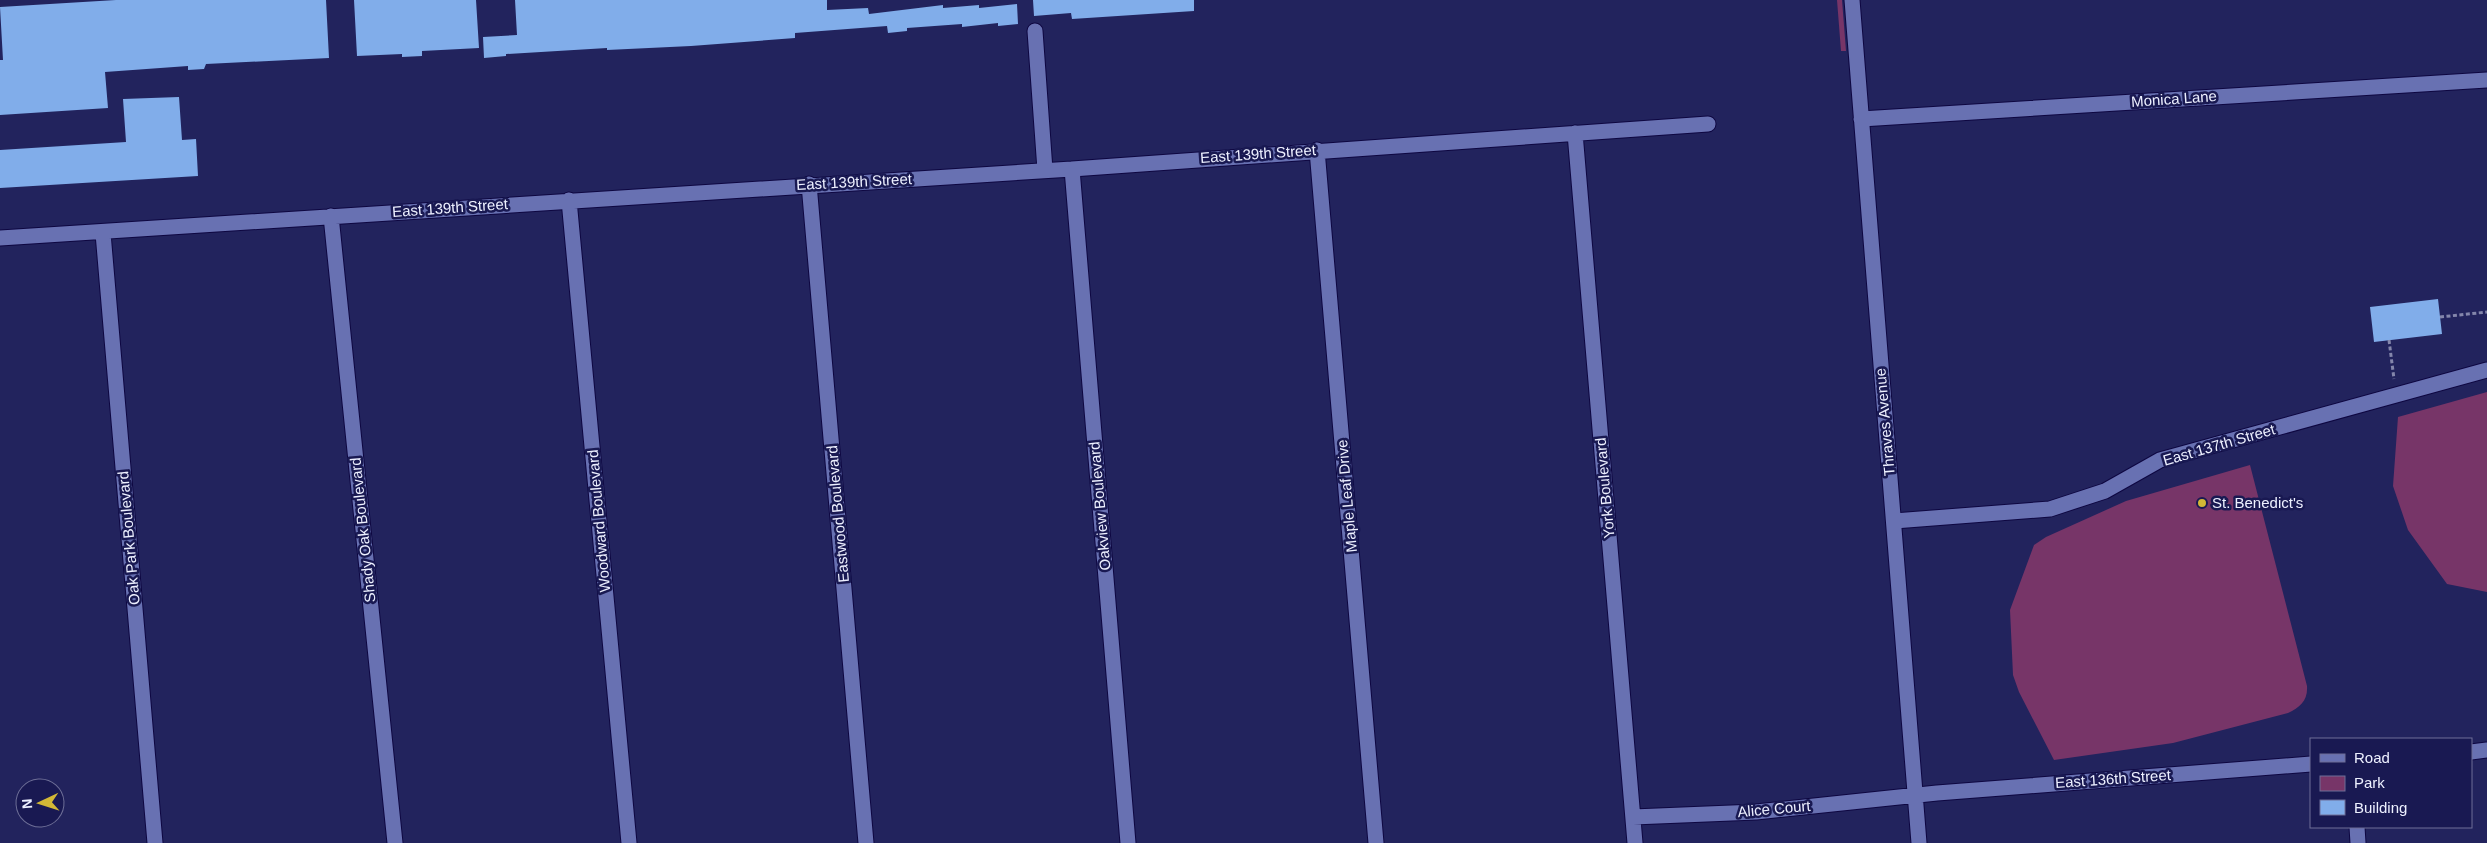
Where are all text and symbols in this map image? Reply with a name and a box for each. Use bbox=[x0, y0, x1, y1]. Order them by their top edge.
street label: Monica Lane bbox=[2131, 87, 2217, 110]
street label: East 139th Street bbox=[1200, 141, 1317, 166]
street label: East 139th Street bbox=[796, 170, 913, 193]
street label: East 139th Street bbox=[392, 195, 509, 220]
street label: Thraves Avenue bbox=[1871, 367, 1898, 477]
street label: East 137th Street bbox=[2161, 420, 2278, 469]
street label: York Boulevard bbox=[1592, 437, 1617, 539]
street label: Maple Leaf Drive bbox=[1333, 439, 1360, 553]
street label: Oakview Boulevard bbox=[1085, 441, 1114, 571]
street label: Eastwood Boulevard bbox=[823, 445, 852, 583]
street label: Woodward Boulevard bbox=[584, 449, 613, 593]
street label: Shady Oak Boulevard bbox=[346, 457, 379, 604]
street label: Oak Park Boulevard bbox=[114, 470, 143, 606]
place label: St. Benedict's bbox=[2212, 494, 2303, 511]
marker: St. Benedict's bbox=[2196, 497, 2208, 509]
legend bbox=[2310, 738, 2472, 828]
text: Road bbox=[2354, 749, 2390, 766]
street label: East 136th Street bbox=[2055, 766, 2172, 791]
text: Park bbox=[2354, 774, 2385, 791]
north arrow bbox=[15, 778, 65, 828]
street label: Alice Court bbox=[1737, 797, 1812, 820]
text: N bbox=[19, 798, 35, 810]
text: Building bbox=[2354, 799, 2407, 816]

